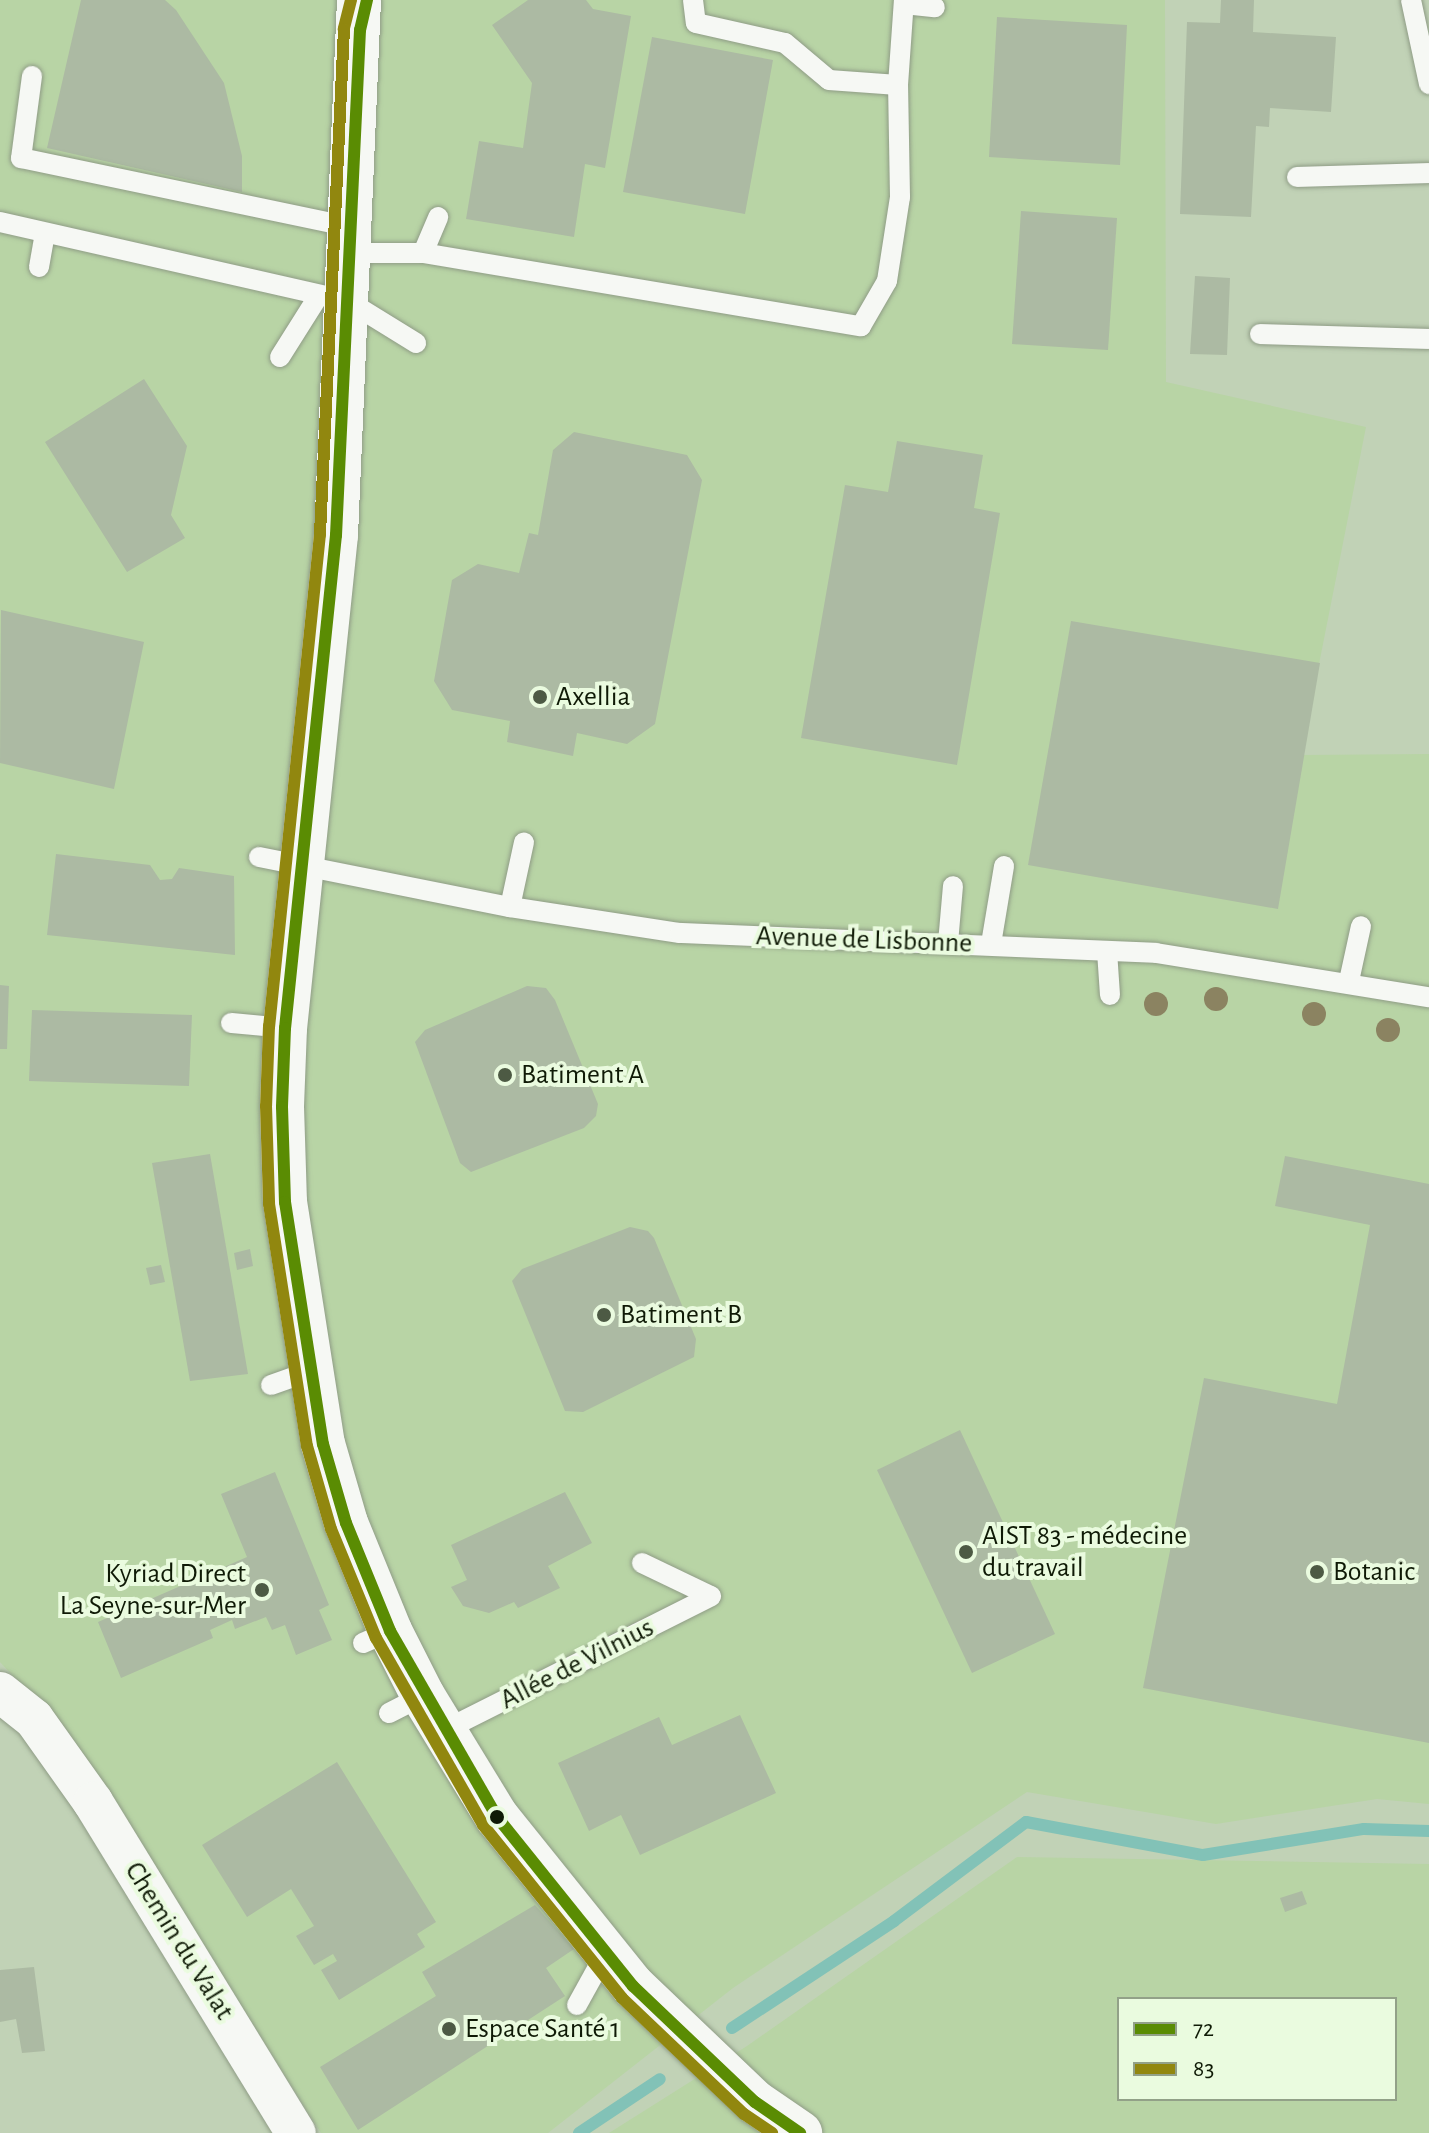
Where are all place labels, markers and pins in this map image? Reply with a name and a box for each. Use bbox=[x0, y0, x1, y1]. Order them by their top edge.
place label: Axellia bbox=[556, 680, 630, 714]
marker: Axellia bbox=[531, 688, 549, 706]
place label: Batiment A bbox=[521, 1058, 644, 1092]
marker: Batiment A bbox=[496, 1066, 514, 1084]
place label: Batiment B bbox=[620, 1298, 742, 1332]
marker: Batiment B bbox=[595, 1306, 613, 1324]
place label: AIST 83 - médecine du travail bbox=[982, 1519, 1187, 1585]
marker: AIST 83 - médecine du travail bbox=[957, 1543, 975, 1561]
place label: Botanic bbox=[1333, 1555, 1415, 1589]
place label: Kyriad Direct La Seyne-sur-Mer bbox=[60, 1557, 246, 1623]
marker: Botanic bbox=[1308, 1563, 1326, 1581]
marker: Kyriad Direct La Seyne-sur-Mer bbox=[253, 1581, 271, 1599]
unlabelled marker bbox=[489, 1809, 505, 1825]
place label: Espace Santé 1 bbox=[465, 2012, 620, 2046]
marker: Espace Santé 1 bbox=[440, 2020, 458, 2038]

